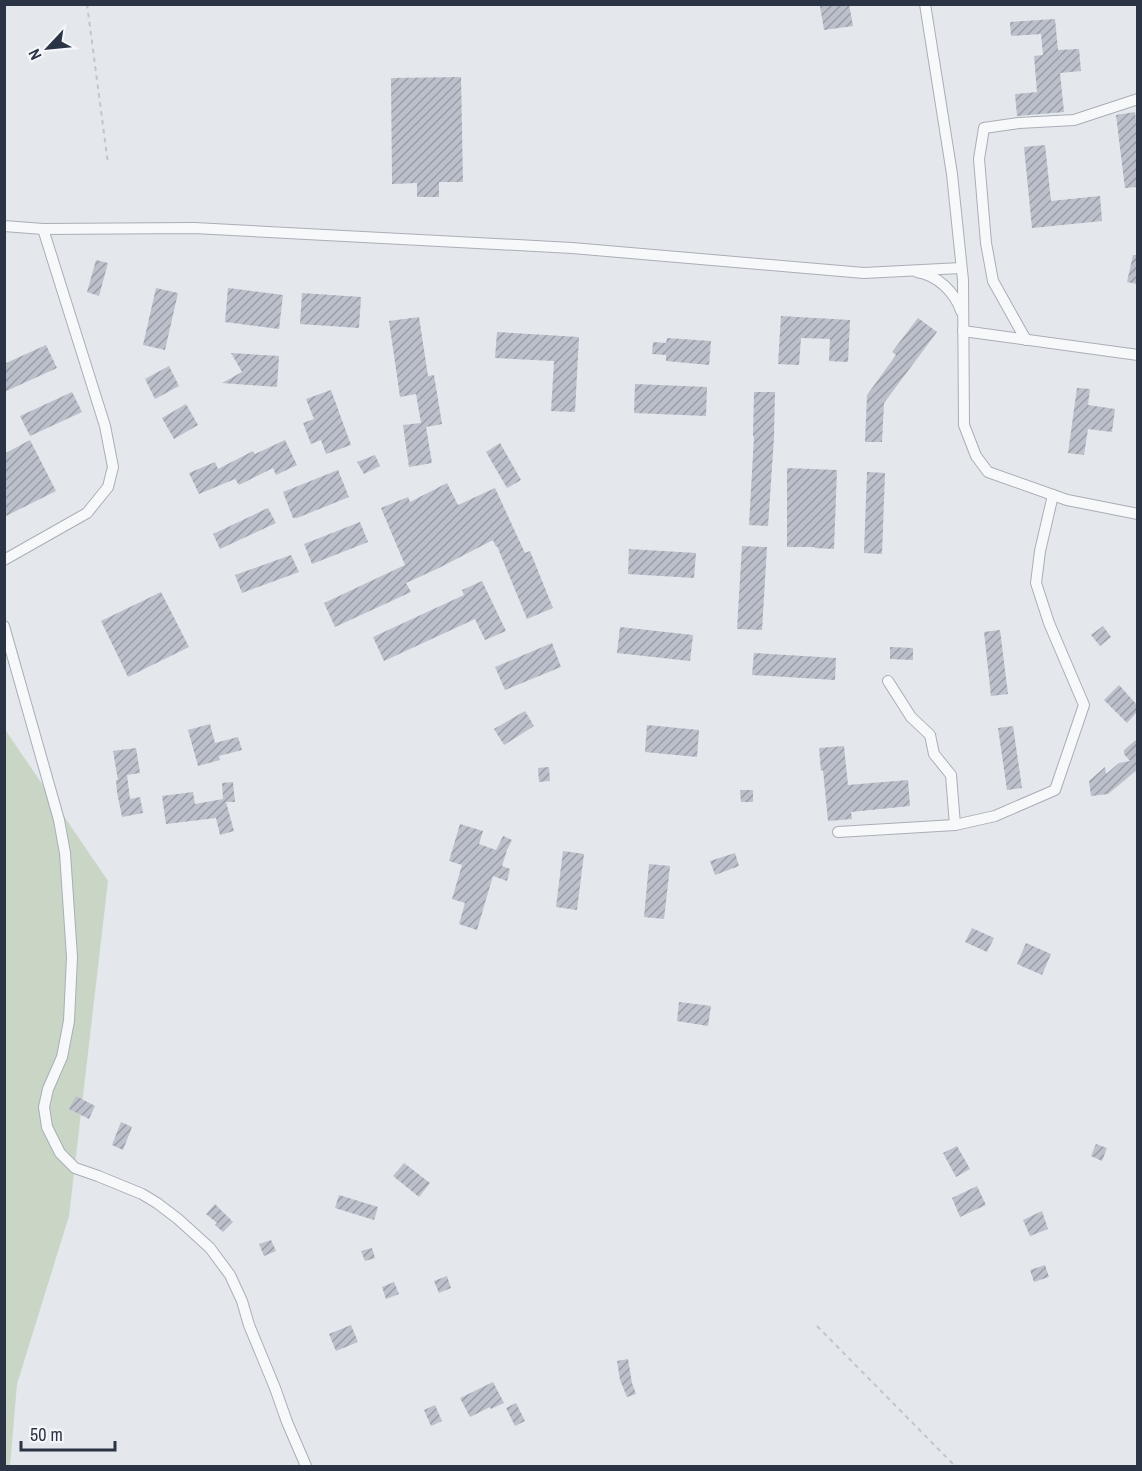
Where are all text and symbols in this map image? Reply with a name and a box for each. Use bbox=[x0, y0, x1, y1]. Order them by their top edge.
north arrow bbox=[18, 18, 78, 78]
text: N bbox=[23, 45, 46, 64]
scale bar bbox=[21, 1414, 116, 1452]
text: 50 m bbox=[30, 1422, 63, 1447]

